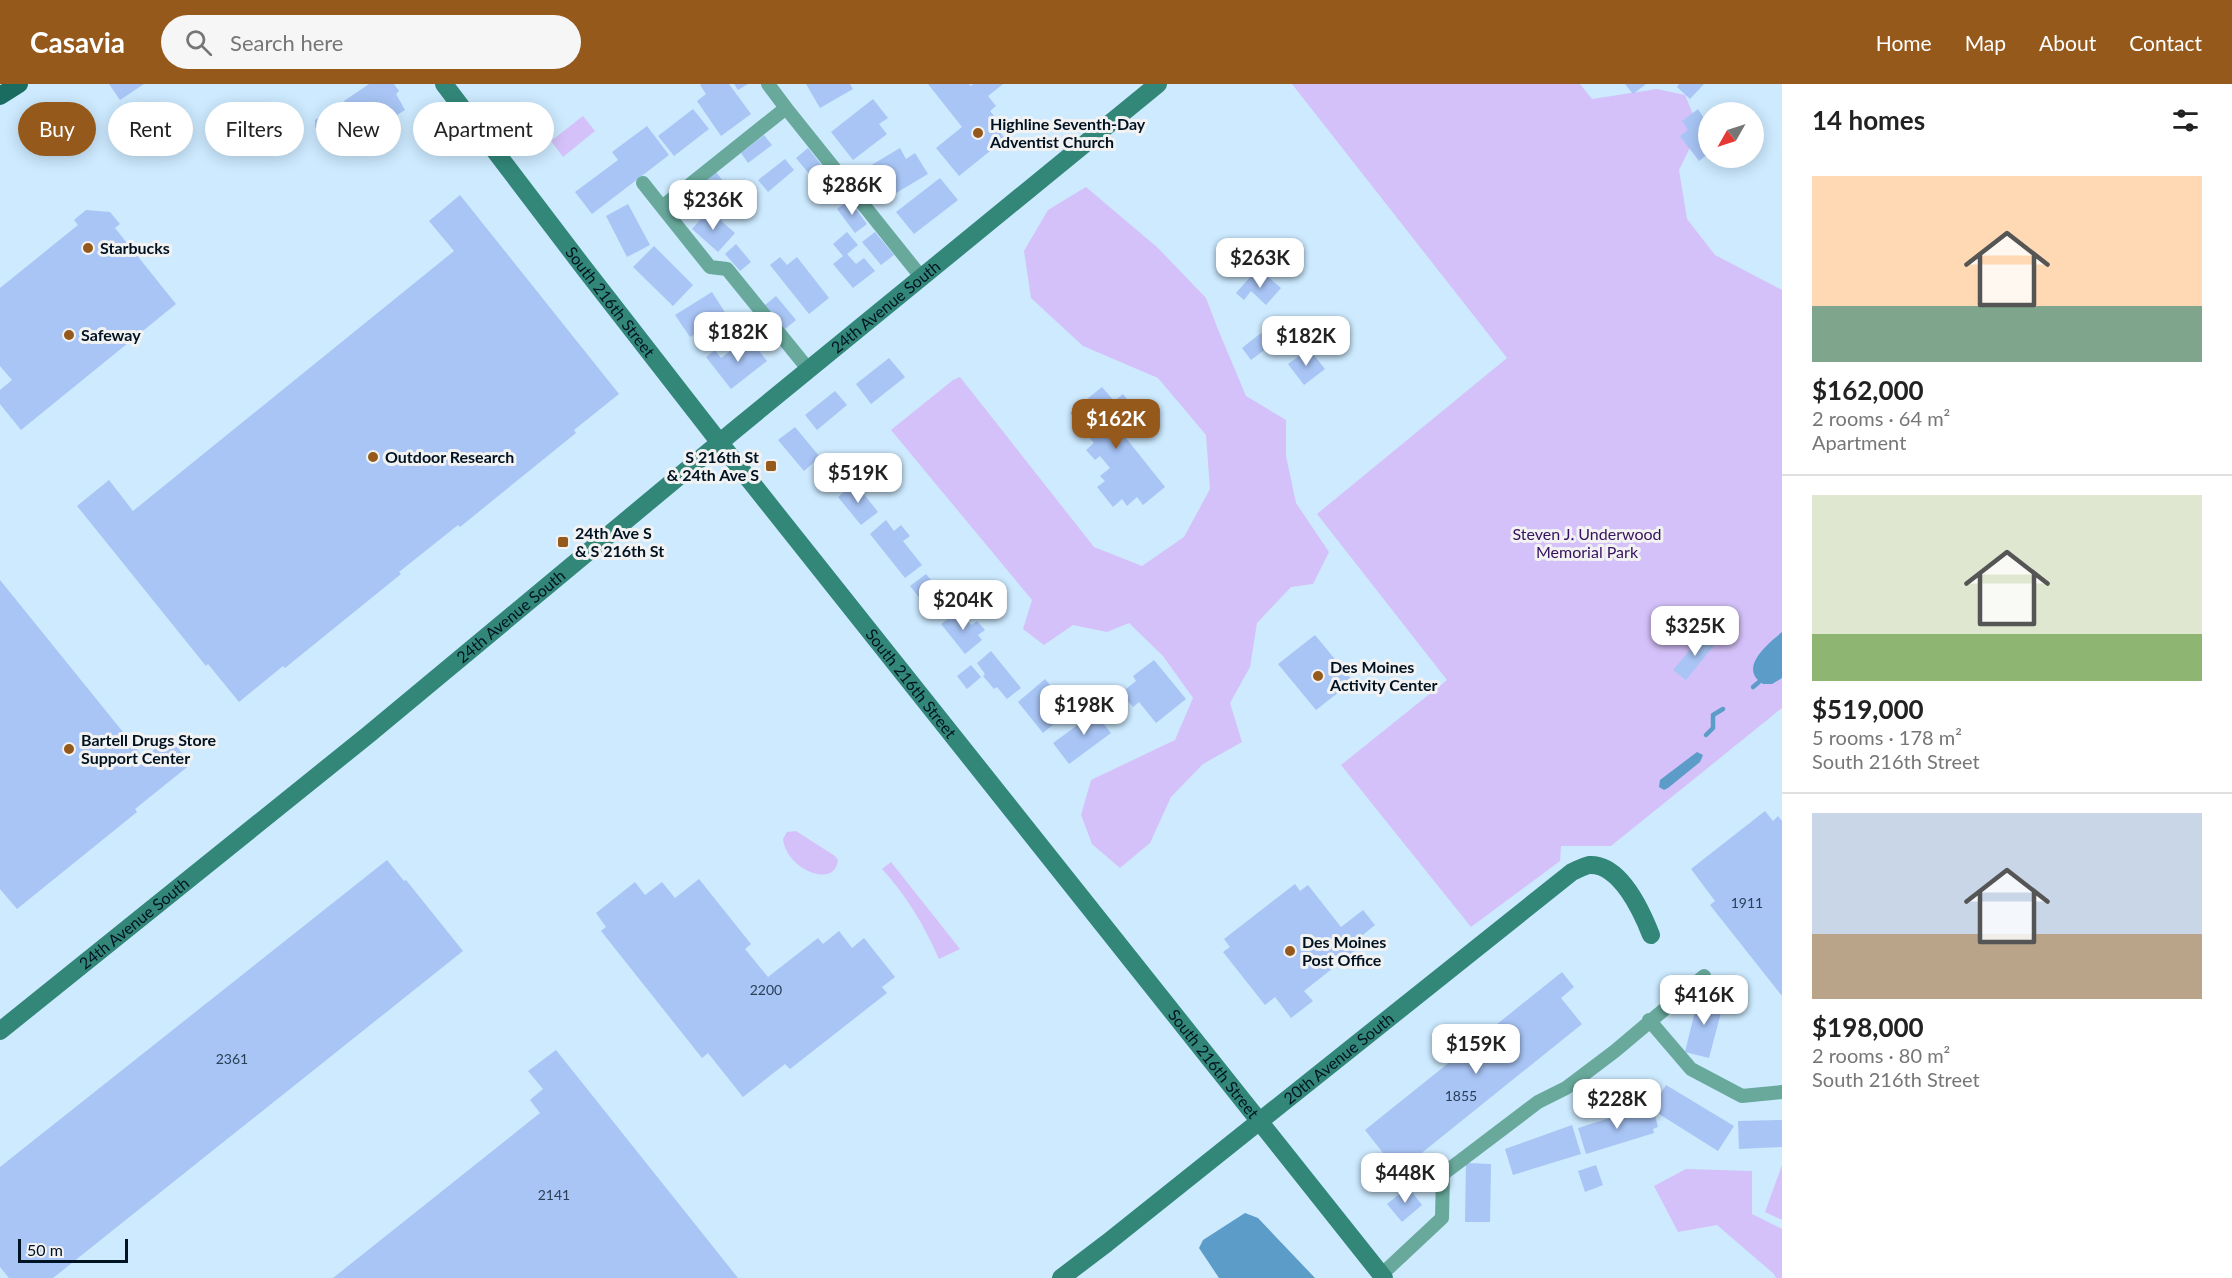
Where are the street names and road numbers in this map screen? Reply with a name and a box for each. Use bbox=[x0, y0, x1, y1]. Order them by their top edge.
street label: South 216th Street bbox=[562, 243, 660, 361]
street label: 24th Avenue South bbox=[827, 256, 944, 357]
street label: 24th Avenue South bbox=[452, 565, 569, 666]
street label: South 216th Street bbox=[862, 625, 961, 742]
street label: 24th Avenue South bbox=[75, 873, 192, 973]
street label: South 216th Street bbox=[1165, 1005, 1263, 1122]
street label: 20th Avenue South bbox=[1279, 1008, 1397, 1107]

